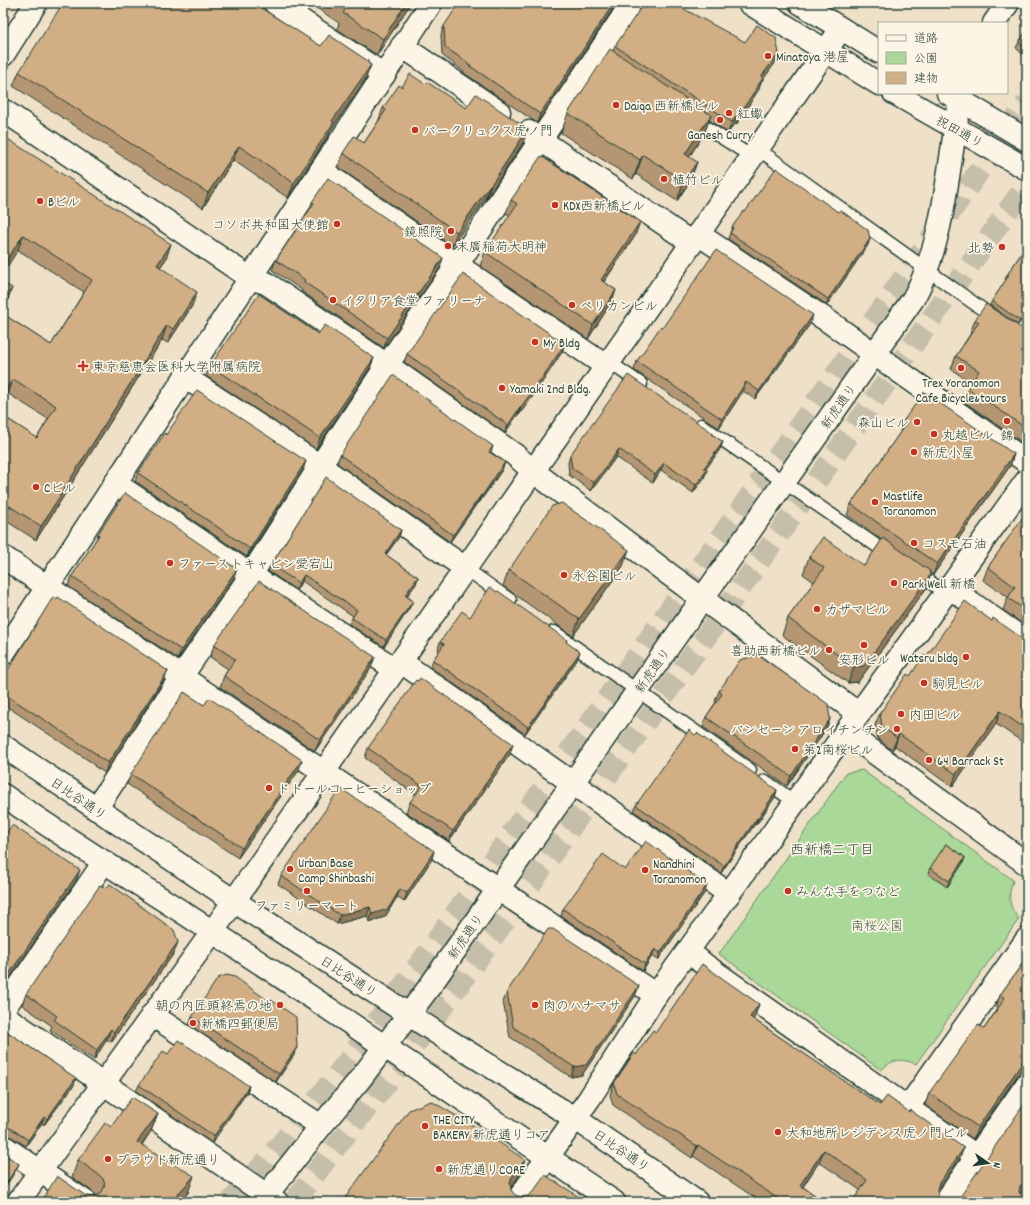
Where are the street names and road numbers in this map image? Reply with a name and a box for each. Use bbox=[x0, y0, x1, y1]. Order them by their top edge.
street label: 祝田通り bbox=[931, 112, 986, 154]
street label: 新虎通り bbox=[817, 381, 863, 434]
street label: 新虎通り bbox=[631, 645, 677, 698]
street label: 日比谷通り bbox=[45, 774, 110, 826]
street label: 新虎通り bbox=[444, 911, 490, 964]
street label: 日比谷通り bbox=[315, 952, 380, 1004]
street label: 日比谷通り bbox=[588, 1126, 653, 1178]

